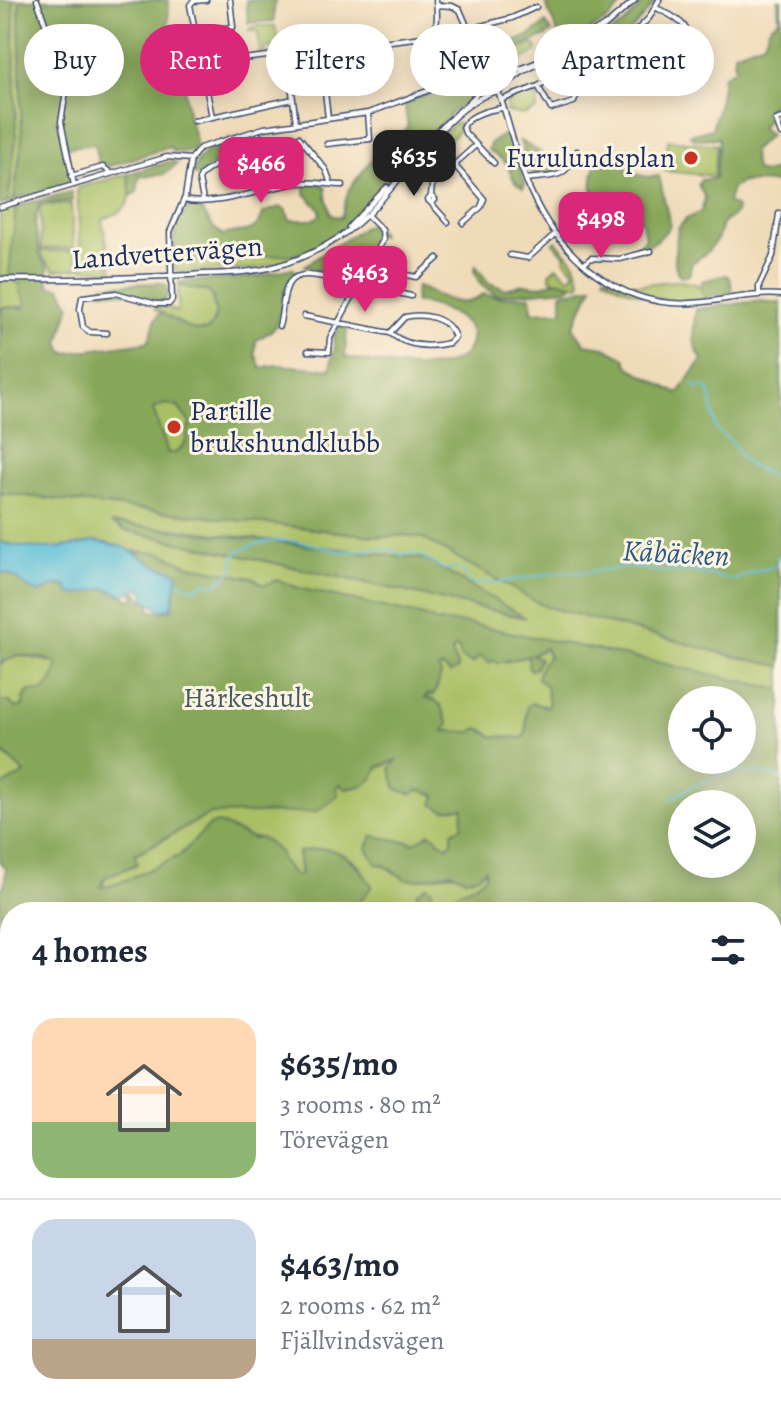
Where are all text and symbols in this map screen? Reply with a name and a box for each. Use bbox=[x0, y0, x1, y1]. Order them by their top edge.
chip: Buy bbox=[24, 24, 124, 96]
chip: Rent bbox=[140, 24, 250, 96]
chip: Filters bbox=[266, 24, 394, 96]
chip: New bbox=[410, 24, 518, 96]
chip: Apartment bbox=[534, 24, 714, 96]
pin: $635 bbox=[367, 130, 461, 198]
pin: $466 bbox=[214, 137, 308, 205]
text: $635 bbox=[391, 138, 437, 173]
place label: Furulundsplan bbox=[506, 139, 675, 177]
text: $466 bbox=[237, 145, 285, 180]
marker: Furulundsplan bbox=[682, 149, 700, 167]
pin: $498 bbox=[554, 192, 648, 260]
text: $498 bbox=[577, 200, 625, 235]
street label: Landvettervägen bbox=[70, 227, 264, 279]
pin: $463 bbox=[318, 246, 412, 314]
text: $463 bbox=[341, 254, 389, 289]
place label: Partille brukshundklubb bbox=[190, 392, 380, 462]
marker: Partille brukshundklubb bbox=[165, 418, 183, 436]
water label: Kåbäcken bbox=[621, 530, 731, 576]
park label: Härkeshult bbox=[183, 679, 311, 717]
map controls bbox=[668, 686, 756, 878]
button: locate bbox=[668, 686, 756, 774]
button: layers bbox=[668, 790, 756, 878]
text: 4 homes bbox=[32, 927, 148, 974]
icon: filters bbox=[706, 928, 750, 972]
text: $635/mo bbox=[280, 1040, 398, 1087]
icon: home bbox=[96, 1050, 192, 1146]
text: 3 rooms · 80 m² bbox=[280, 1087, 441, 1122]
text: Törevägen bbox=[280, 1122, 389, 1157]
text: $463/mo bbox=[280, 1241, 400, 1288]
icon: home bbox=[96, 1251, 192, 1347]
text: 2 rooms · 62 m² bbox=[280, 1288, 440, 1323]
text: Fjällvindsvägen bbox=[280, 1323, 444, 1358]

